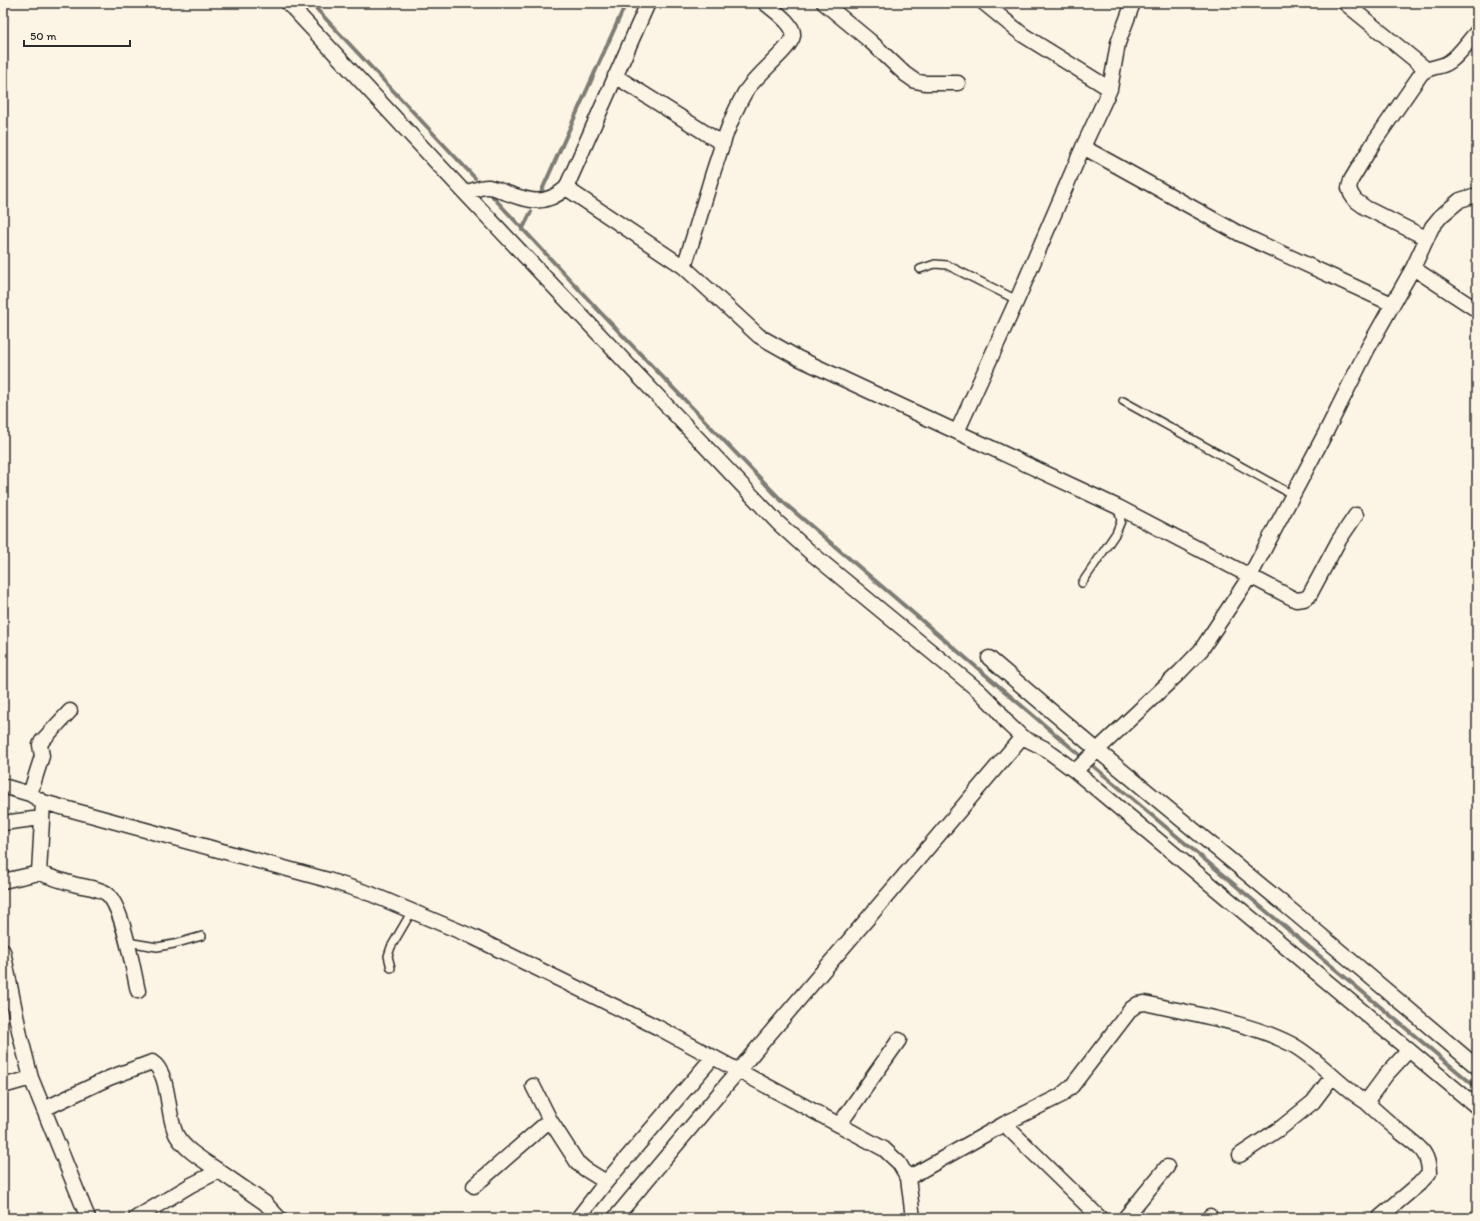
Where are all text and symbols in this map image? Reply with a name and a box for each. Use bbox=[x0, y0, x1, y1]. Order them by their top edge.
scale bar bbox=[24, 22, 130, 48]
text: 50 m bbox=[30, 29, 56, 43]

